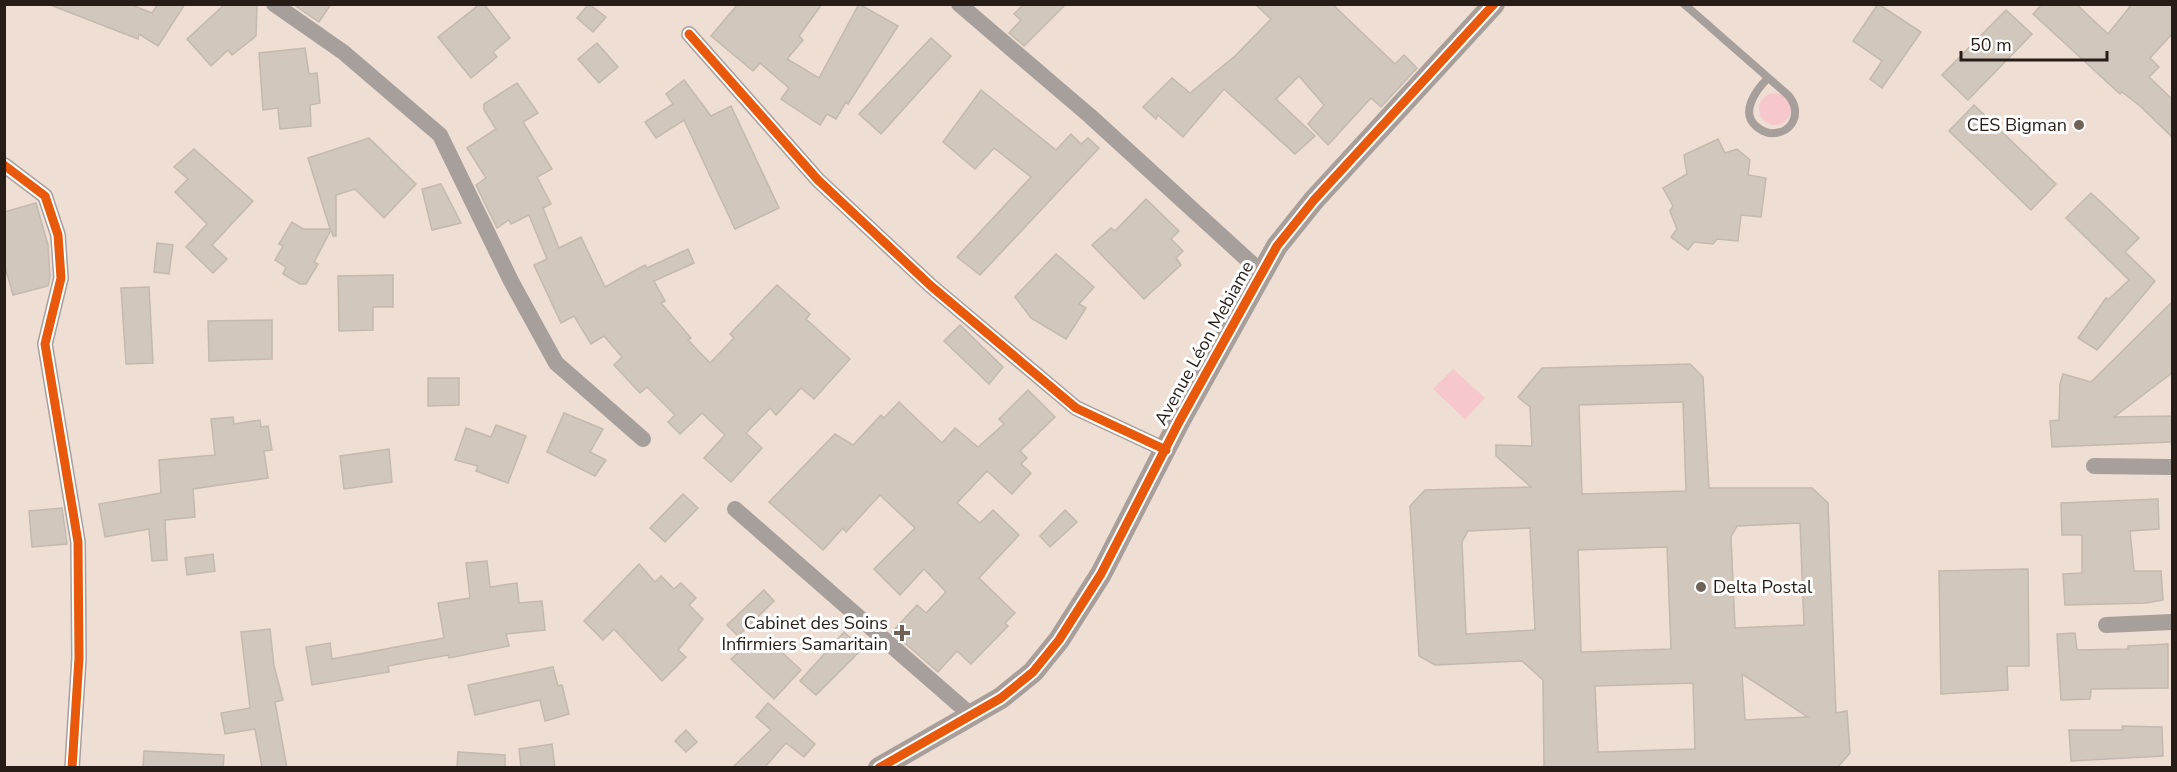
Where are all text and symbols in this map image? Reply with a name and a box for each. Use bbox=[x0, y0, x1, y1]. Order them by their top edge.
scale bar bbox=[1961, 24, 2106, 62]
text: 50 m bbox=[1970, 33, 2012, 57]
place label: CES Bigman bbox=[1967, 113, 2067, 137]
marker: CES Bigman bbox=[2072, 118, 2086, 132]
street label: Avenue Léon Mebiame bbox=[1149, 257, 1259, 429]
place label: Delta Postal bbox=[1713, 575, 1813, 599]
marker: Delta Postal bbox=[1694, 580, 1708, 594]
place label: Cabinet des Soins Infirmiers Samaritain bbox=[721, 611, 888, 656]
marker: Cabinet des Soins Infirmiers Samaritain bbox=[893, 624, 911, 642]

